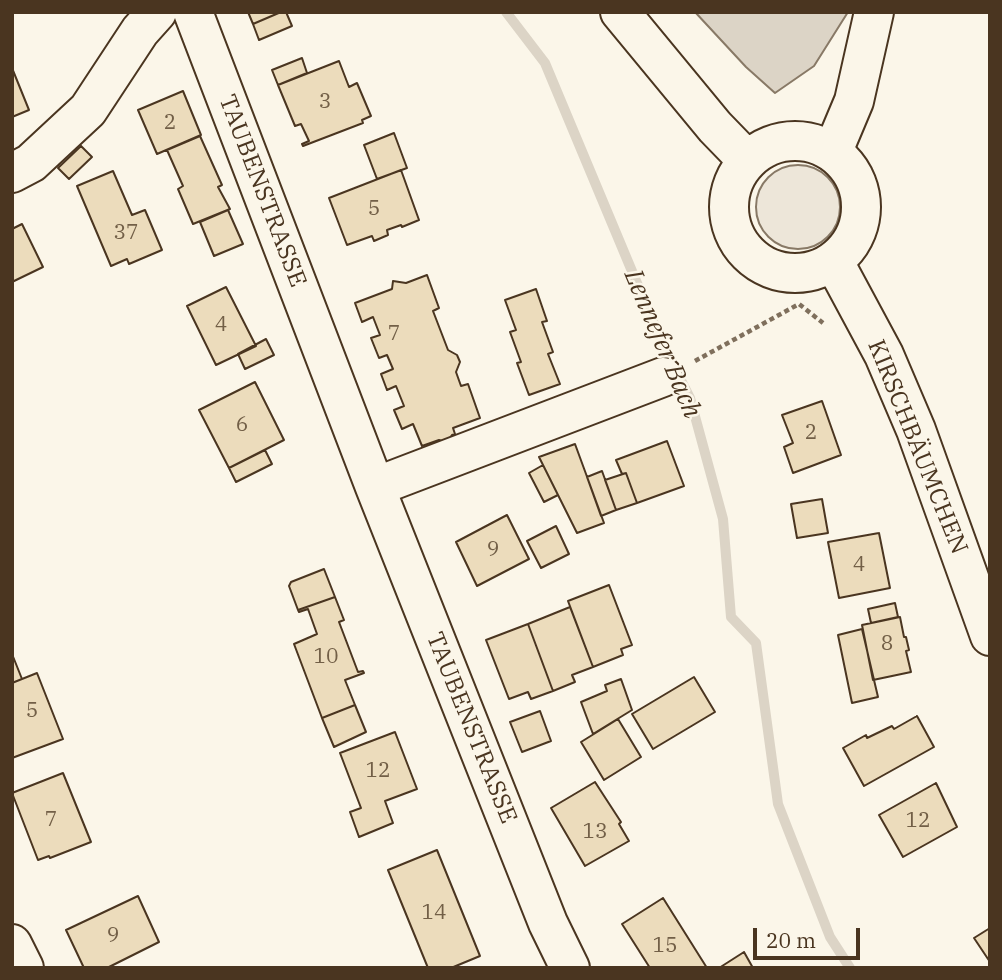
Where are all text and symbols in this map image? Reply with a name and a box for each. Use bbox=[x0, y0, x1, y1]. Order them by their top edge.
house number: 3 bbox=[319, 89, 331, 115]
street label: TAUBENSTRASSE bbox=[212, 91, 312, 291]
house number: 2 bbox=[164, 110, 176, 136]
house number: 5 bbox=[368, 196, 380, 222]
house number: 37 bbox=[113, 220, 139, 246]
water label: Lennefer Bach bbox=[617, 265, 707, 423]
house number: 4 bbox=[215, 312, 227, 338]
house number: 7 bbox=[388, 321, 400, 347]
street label: KIRSCHBÄUMCHEN bbox=[861, 336, 973, 558]
house number: 6 bbox=[236, 412, 248, 438]
house number: 2 bbox=[805, 420, 817, 446]
house number: 9 bbox=[487, 537, 499, 563]
house number: 4 bbox=[853, 552, 865, 578]
street label: TAUBENSTRASSE bbox=[419, 628, 523, 828]
house number: 8 bbox=[881, 631, 893, 657]
house number: 10 bbox=[313, 644, 339, 670]
house number: 5 bbox=[26, 698, 38, 724]
house number: 12 bbox=[365, 758, 391, 784]
house number: 7 bbox=[45, 807, 57, 833]
house number: 12 bbox=[905, 808, 931, 834]
house number: 13 bbox=[582, 819, 608, 845]
house number: 14 bbox=[421, 900, 447, 926]
scale bar bbox=[757, 914, 864, 958]
house number: 9 bbox=[107, 923, 119, 949]
text: 20 m bbox=[766, 926, 816, 954]
house number: 15 bbox=[652, 933, 678, 959]

